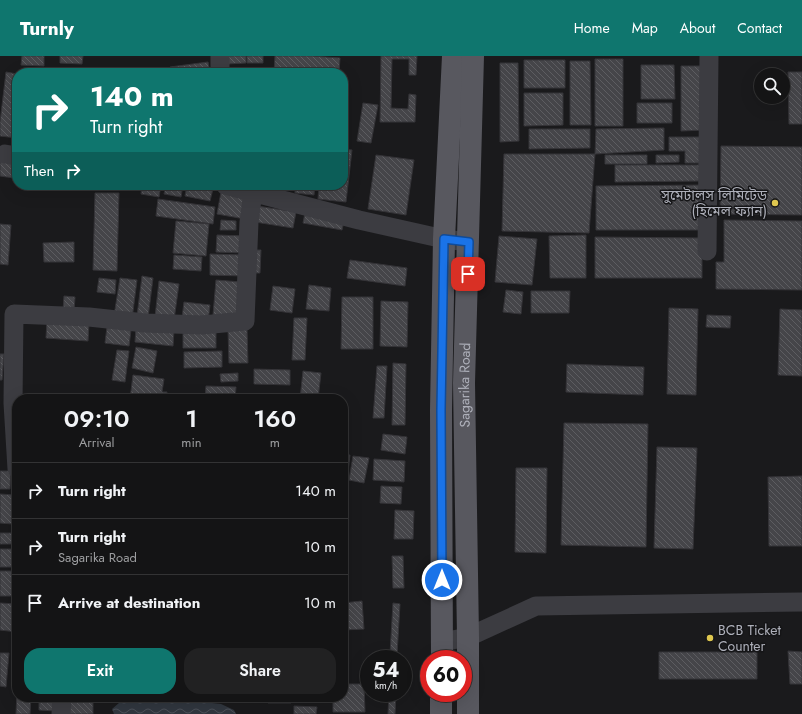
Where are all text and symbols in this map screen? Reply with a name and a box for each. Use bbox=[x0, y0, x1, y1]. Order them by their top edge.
text: Turnly bbox=[20, 15, 74, 42]
text: Home bbox=[574, 18, 610, 38]
text: Map bbox=[632, 18, 658, 38]
text: About bbox=[680, 18, 715, 38]
text: Contact bbox=[737, 18, 782, 38]
map controls bbox=[754, 68, 790, 104]
button: search bbox=[754, 68, 790, 104]
text: 140 m bbox=[90, 76, 174, 117]
icon: right bbox=[24, 84, 76, 136]
text: Turn right bbox=[90, 114, 162, 140]
text: Then bbox=[24, 160, 54, 182]
icon: right bbox=[62, 160, 84, 182]
place label: সুমেটালস লিমিটেড (হিমেল ফ্যান) bbox=[660, 185, 768, 221]
marker: সুমেটালস লিমিটেড (হিমেল ফ্যান) bbox=[770, 198, 780, 208]
pin bbox=[451, 257, 485, 291]
icon: arrive bbox=[457, 263, 479, 285]
street label: Sagarika Road bbox=[454, 342, 475, 428]
text: 09:10 bbox=[64, 401, 129, 436]
text: 1 bbox=[186, 401, 197, 436]
text: 160 bbox=[254, 401, 296, 436]
text: Arrival bbox=[79, 433, 115, 452]
text: min bbox=[181, 433, 202, 452]
text: m bbox=[270, 433, 280, 452]
icon: right bbox=[24, 480, 46, 502]
text: Turn right bbox=[58, 480, 126, 502]
text: 140 m bbox=[295, 480, 336, 502]
text: Turn right bbox=[58, 526, 126, 548]
icon: right bbox=[24, 536, 46, 558]
text: 10 m bbox=[304, 536, 336, 558]
text: Sagarika Road bbox=[58, 548, 137, 567]
position arrow bbox=[421, 559, 463, 601]
icon: arrive bbox=[24, 592, 46, 614]
text: Arrive at destination bbox=[58, 592, 200, 614]
text: 10 m bbox=[304, 592, 336, 614]
place label: BCB Ticket Counter bbox=[718, 620, 781, 656]
marker: BCB Ticket Counter bbox=[705, 633, 715, 643]
button: Exit bbox=[24, 648, 176, 694]
button: Share bbox=[184, 648, 336, 694]
speed limit sign: 60 bbox=[420, 650, 472, 702]
text: 54 bbox=[373, 656, 399, 685]
text: km/h bbox=[375, 678, 397, 693]

